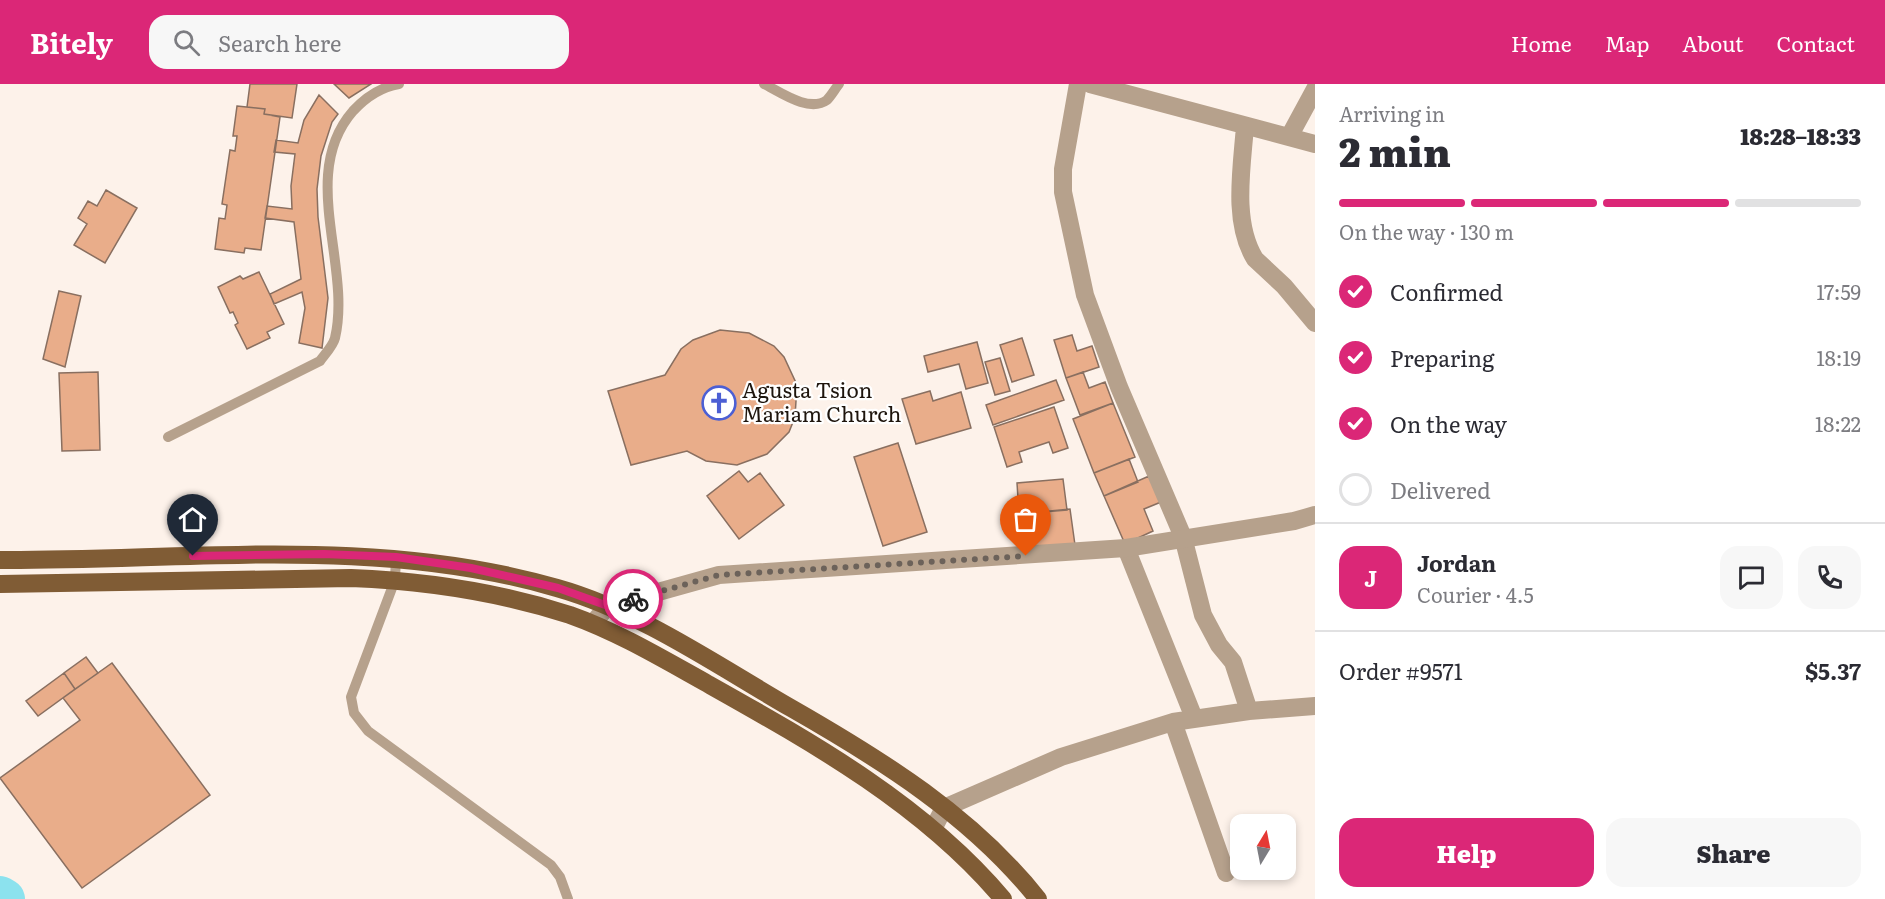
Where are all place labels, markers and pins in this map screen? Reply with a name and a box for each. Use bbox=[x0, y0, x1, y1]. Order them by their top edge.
place label: Agusta Tsion Mariam Church bbox=[742, 373, 902, 428]
church icon: Agusta Tsion Mariam Church bbox=[701, 385, 737, 421]
pin bbox=[167, 494, 218, 556]
pin bbox=[1000, 494, 1051, 556]

